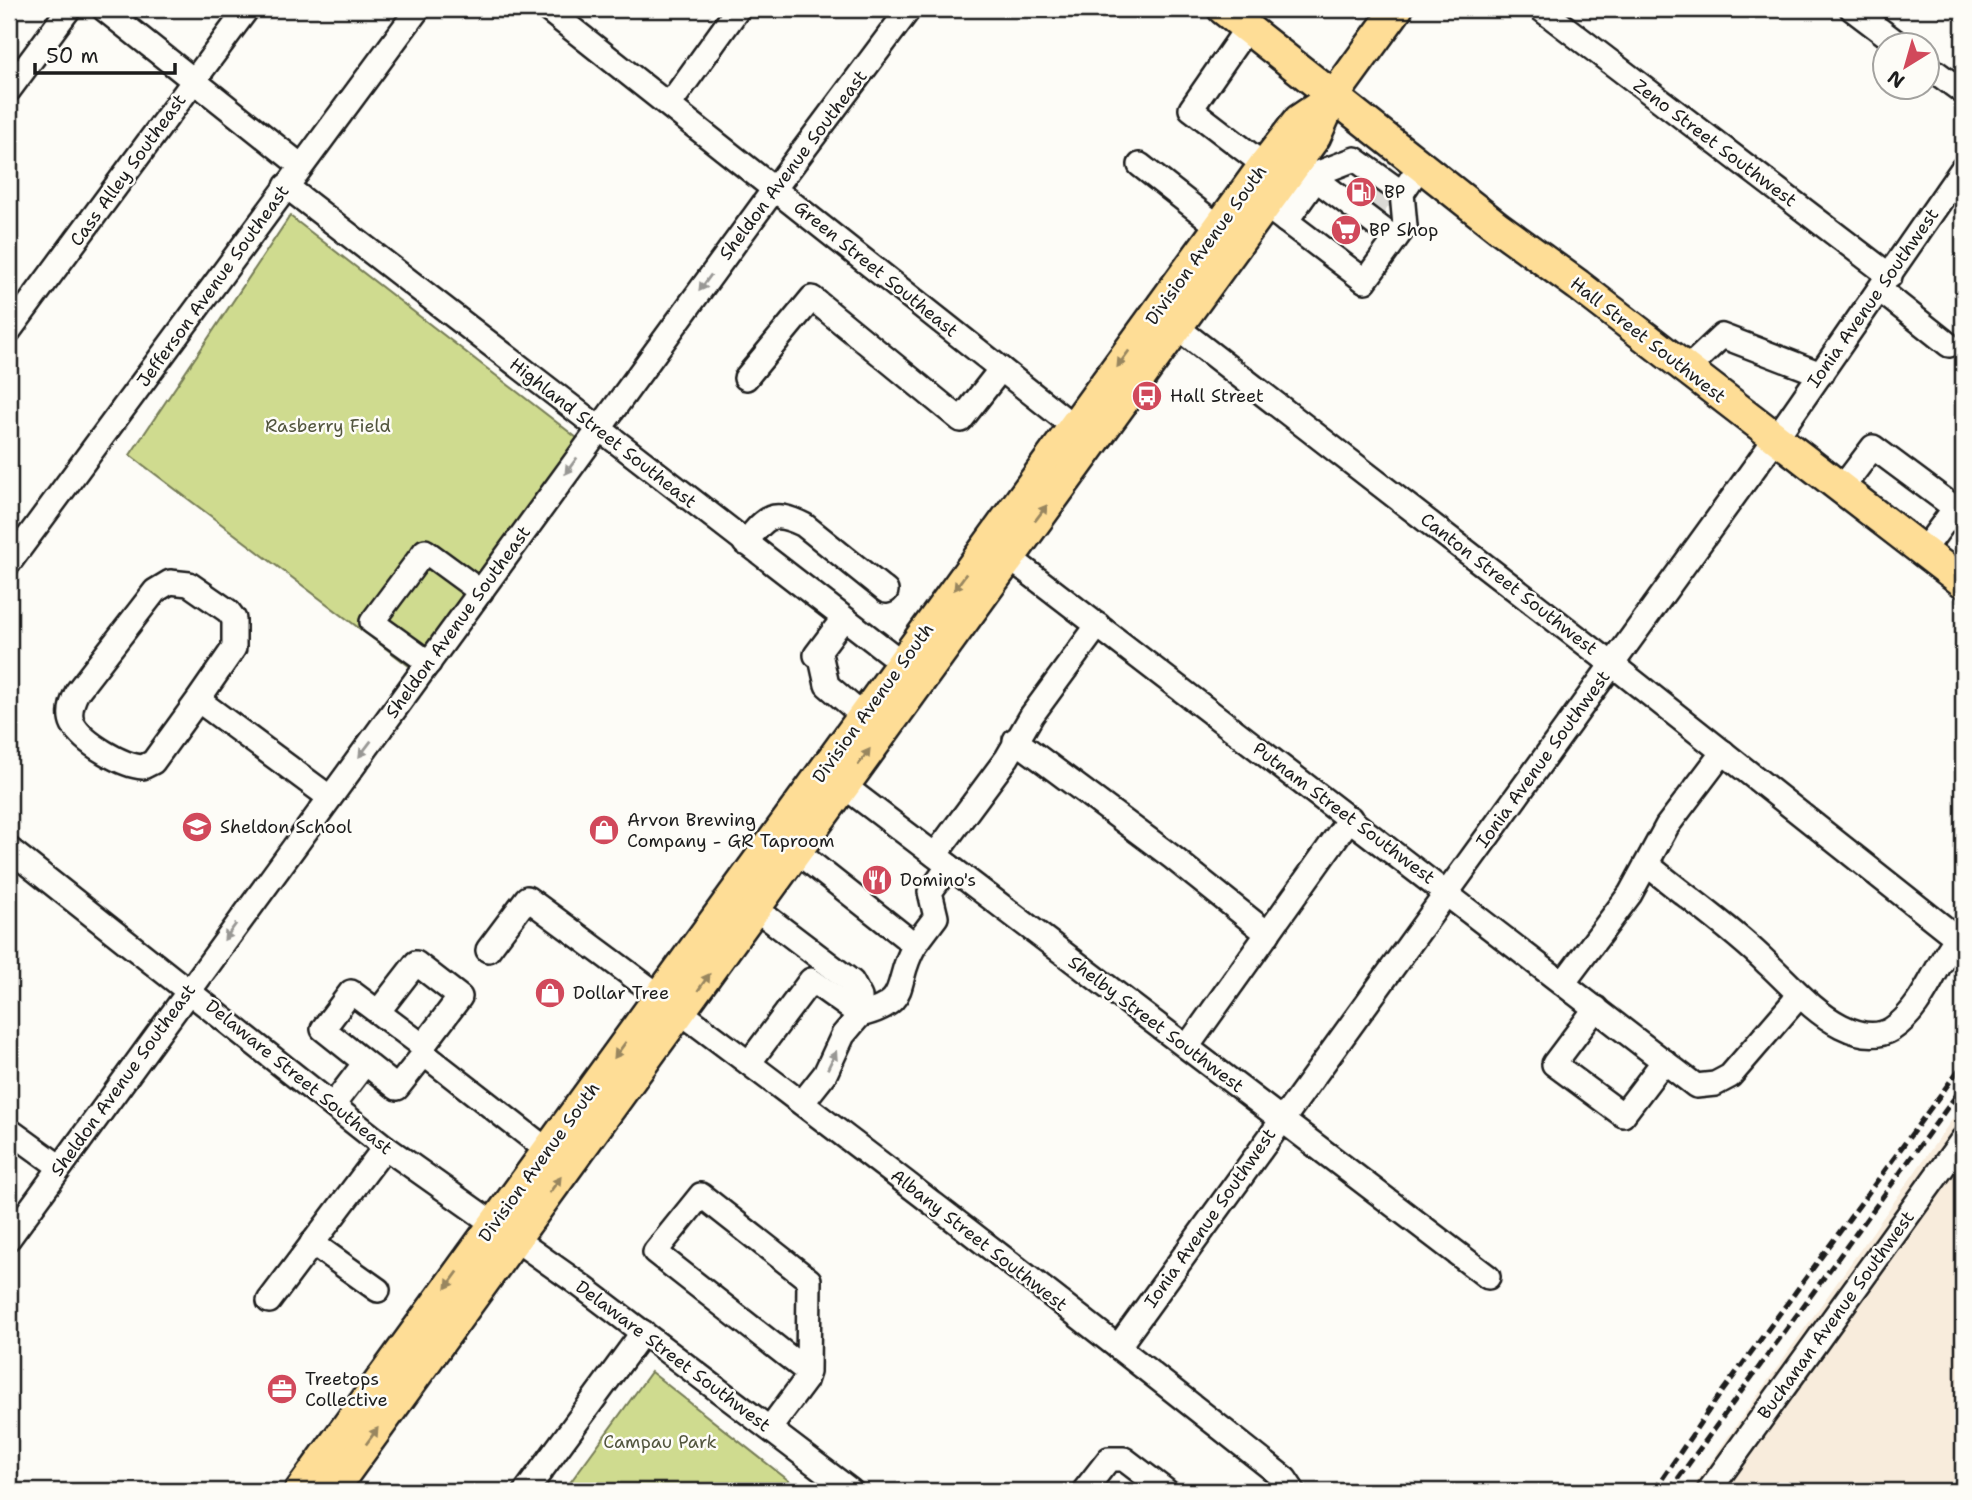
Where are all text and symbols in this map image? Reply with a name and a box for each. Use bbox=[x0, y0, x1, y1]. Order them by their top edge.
scale bar bbox=[35, 32, 175, 76]
north arrow bbox=[1870, 32, 1940, 102]
text: 50 m bbox=[46, 42, 99, 70]
street label: Sheldon Avenue Southeast bbox=[714, 65, 873, 265]
text: N bbox=[1883, 65, 1910, 94]
street label: Zeno Street Southwest bbox=[1629, 74, 1802, 212]
street label: Cass Alley Southeast bbox=[65, 89, 192, 251]
street label: Division Avenue South bbox=[1140, 160, 1272, 330]
fuel station icon: BP bbox=[1344, 175, 1378, 209]
street label: Jefferson Avenue Southeast bbox=[131, 180, 295, 392]
place label: BP bbox=[1384, 180, 1405, 204]
street label: Green Street Southeast bbox=[789, 195, 963, 343]
street label: Ionia Avenue Southwest bbox=[1802, 203, 1944, 392]
supermarket icon: BP Shop bbox=[1329, 213, 1363, 247]
place label: BP Shop bbox=[1369, 218, 1438, 242]
street label: Hall Street Southwest bbox=[1565, 272, 1731, 408]
one-way arrow bbox=[699, 274, 713, 292]
one-way arrow bbox=[1116, 349, 1130, 368]
street label: Highland Street Southeast bbox=[505, 352, 702, 514]
bus stop icon: Hall Street bbox=[1130, 379, 1164, 413]
place label: Hall Street bbox=[1170, 384, 1264, 408]
park label: Rasberry Field bbox=[265, 414, 391, 438]
one-way arrow bbox=[564, 457, 578, 475]
one-way arrow bbox=[1034, 504, 1048, 522]
street label: Canton Street Southwest bbox=[1416, 507, 1603, 661]
street label: Sheldon Avenue Southeast bbox=[380, 521, 536, 723]
one-way arrow bbox=[953, 573, 967, 591]
street label: Division Avenue South bbox=[807, 618, 939, 788]
street label: Ionia Avenue Southwest bbox=[1470, 665, 1616, 853]
street label: Putnam Street Southwest bbox=[1248, 737, 1440, 889]
one-way arrow bbox=[358, 740, 372, 758]
one-way arrow bbox=[857, 747, 871, 766]
place label: Arvon Brewing Company - GR Taproom bbox=[627, 808, 835, 853]
school or university icon: Sheldon School bbox=[180, 810, 214, 844]
shop icon: Arvon Brewing Company - GR Taproom bbox=[587, 813, 621, 847]
place label: Sheldon School bbox=[220, 815, 353, 839]
restaurant icon: Domino's bbox=[860, 863, 894, 897]
place label: Domino's bbox=[900, 868, 976, 892]
one-way arrow bbox=[223, 923, 237, 942]
street label: Shelby Street Southwest bbox=[1063, 950, 1249, 1098]
one-way arrow bbox=[696, 973, 710, 991]
shop icon: Dollar Tree bbox=[533, 976, 567, 1010]
street label: Sheldon Avenue Southeast bbox=[45, 979, 201, 1181]
place label: Dollar Tree bbox=[573, 981, 669, 1005]
street label: Delaware Street Southeast bbox=[200, 994, 398, 1160]
one-way arrow bbox=[613, 1041, 627, 1059]
one-way arrow bbox=[826, 1050, 837, 1070]
street label: Division Avenue South bbox=[473, 1077, 605, 1247]
street label: Ionia Avenue Southwest bbox=[1139, 1123, 1281, 1312]
street label: Albany Street Southwest bbox=[886, 1163, 1072, 1317]
one-way arrow bbox=[548, 1176, 562, 1195]
street label: Buchanan Avenue Southwest bbox=[1752, 1206, 1920, 1424]
one-way arrow bbox=[446, 1271, 460, 1289]
street label: Delaware Street Southwest bbox=[571, 1275, 775, 1437]
place label: Treetops Collective bbox=[305, 1367, 388, 1412]
office icon: Treetops Collective bbox=[265, 1372, 299, 1406]
one-way arrow bbox=[365, 1427, 379, 1445]
park label: Campau Park bbox=[603, 1430, 717, 1454]

